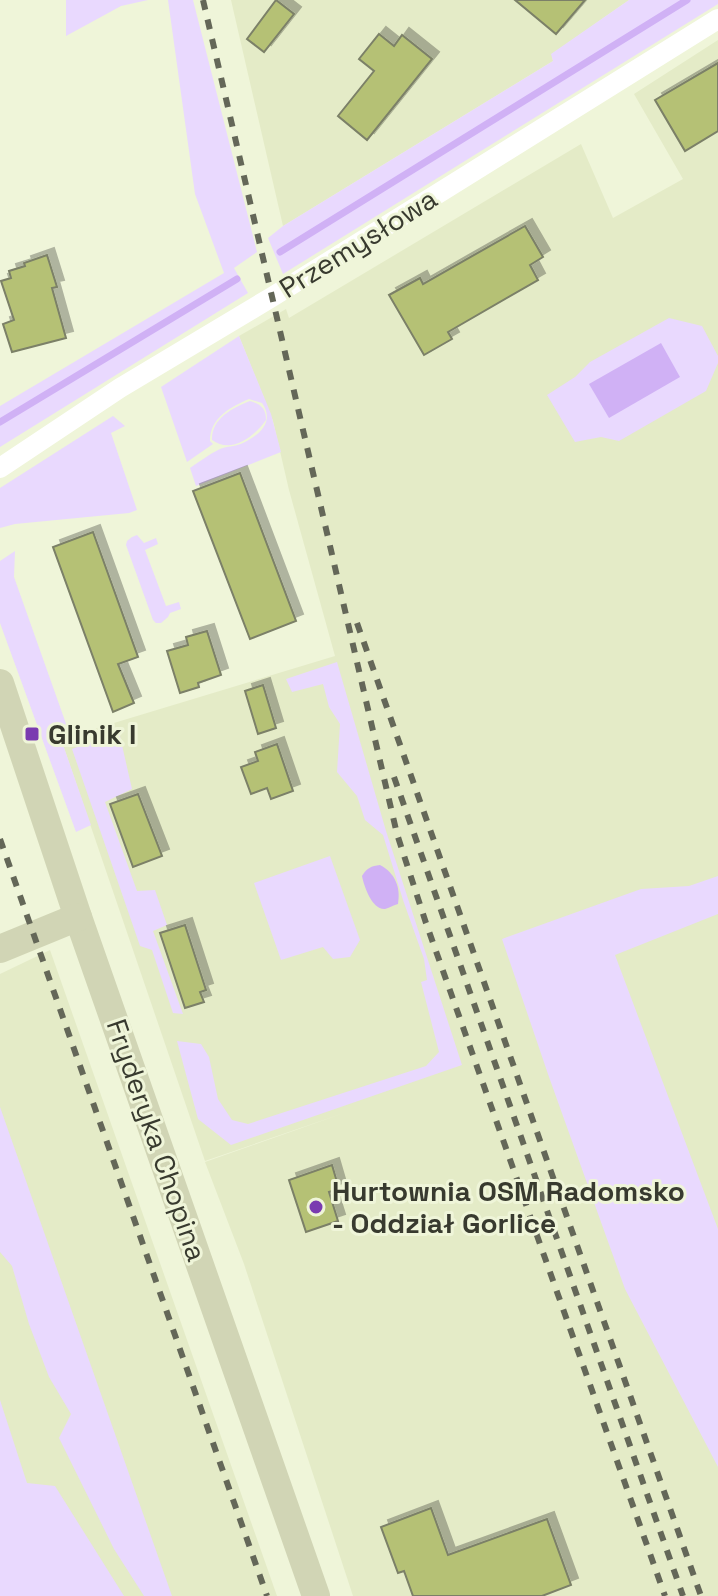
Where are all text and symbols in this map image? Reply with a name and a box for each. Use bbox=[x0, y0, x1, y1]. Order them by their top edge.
street label: Przemysłowa bbox=[272, 180, 444, 306]
place label: Glinik I bbox=[48, 716, 136, 752]
marker: Glinik I bbox=[23, 725, 41, 743]
street label: Fryderyka Chopina bbox=[99, 1014, 215, 1266]
place label: Hurtownia OSM Radomsko - Oddział Gorlice bbox=[332, 1173, 685, 1241]
marker: Hurtownia OSM Radomsko - Oddział Gorlice bbox=[307, 1198, 325, 1216]

